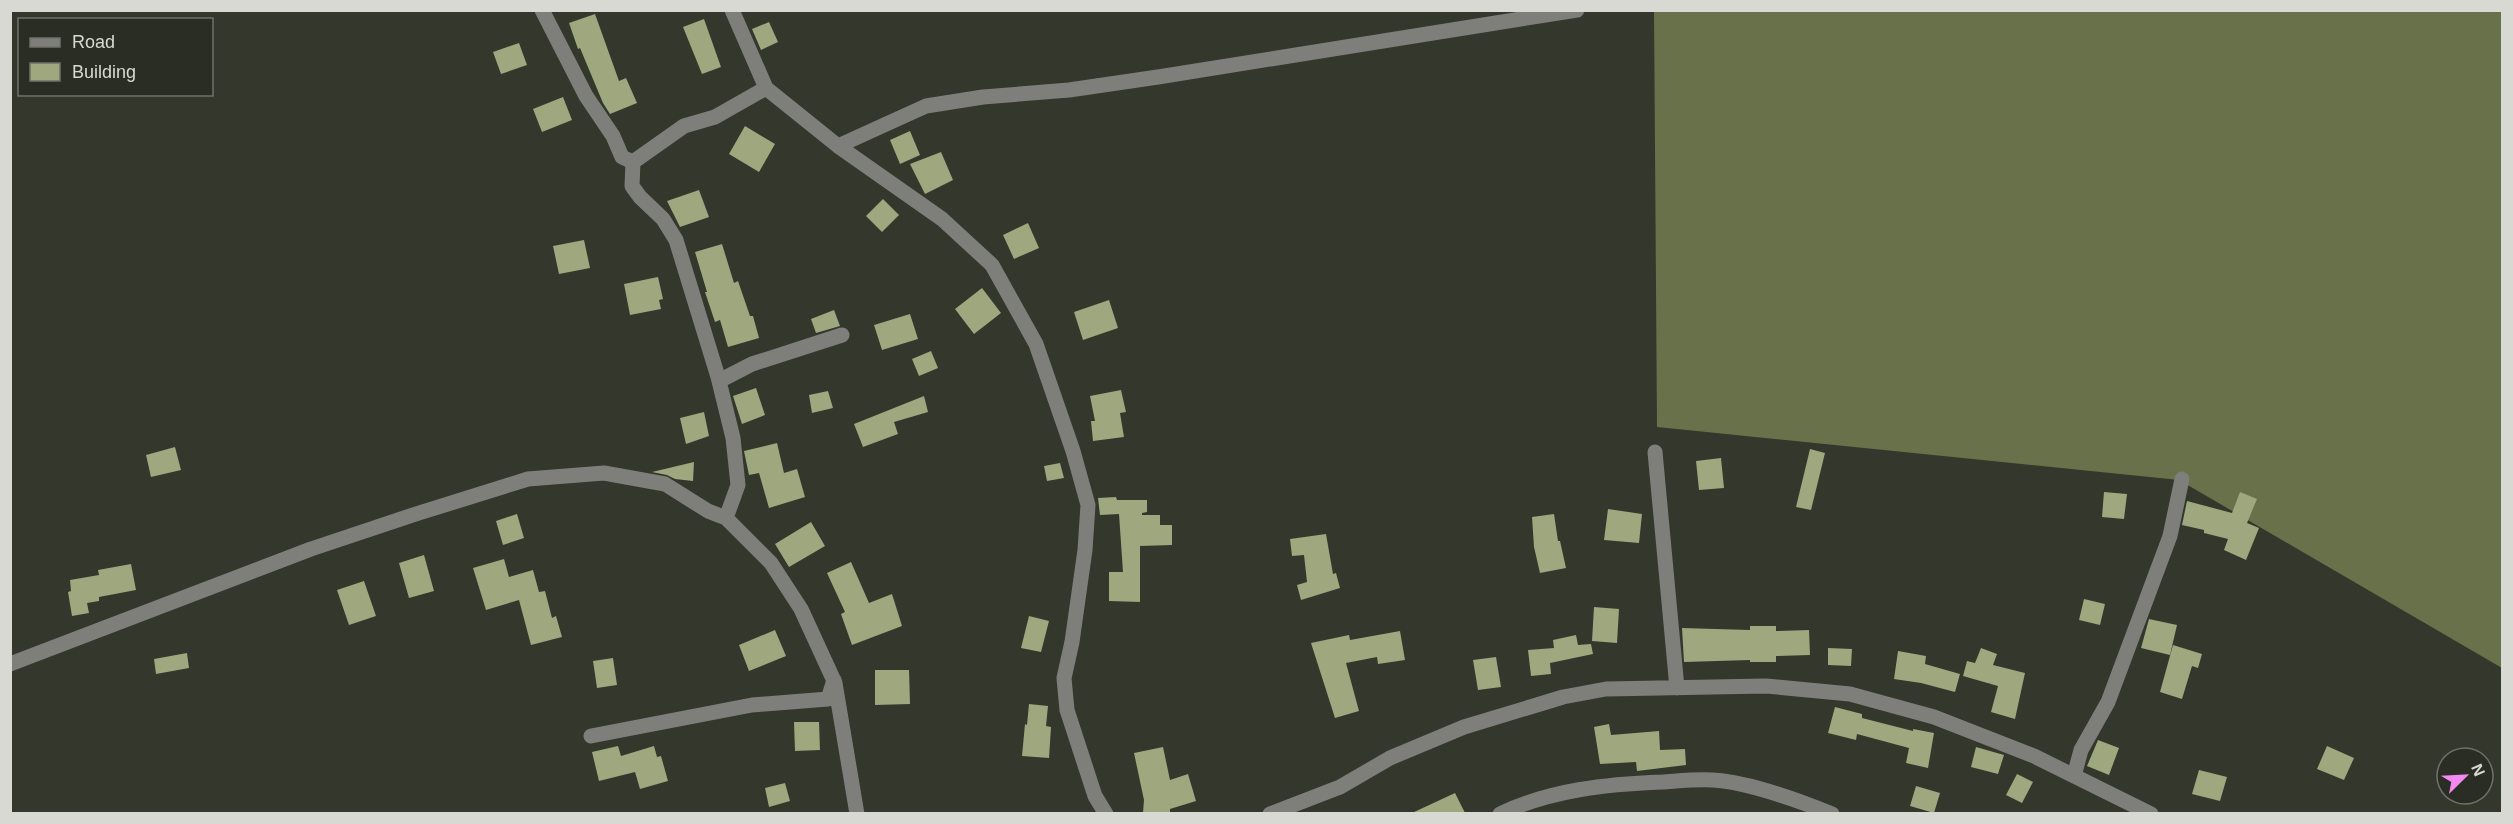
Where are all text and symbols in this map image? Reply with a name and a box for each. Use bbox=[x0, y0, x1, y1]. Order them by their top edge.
legend bbox=[18, 18, 213, 96]
text: Road bbox=[72, 32, 115, 52]
text: Building bbox=[72, 62, 136, 82]
north arrow bbox=[2435, 746, 2495, 806]
text: N bbox=[2468, 761, 2488, 779]

